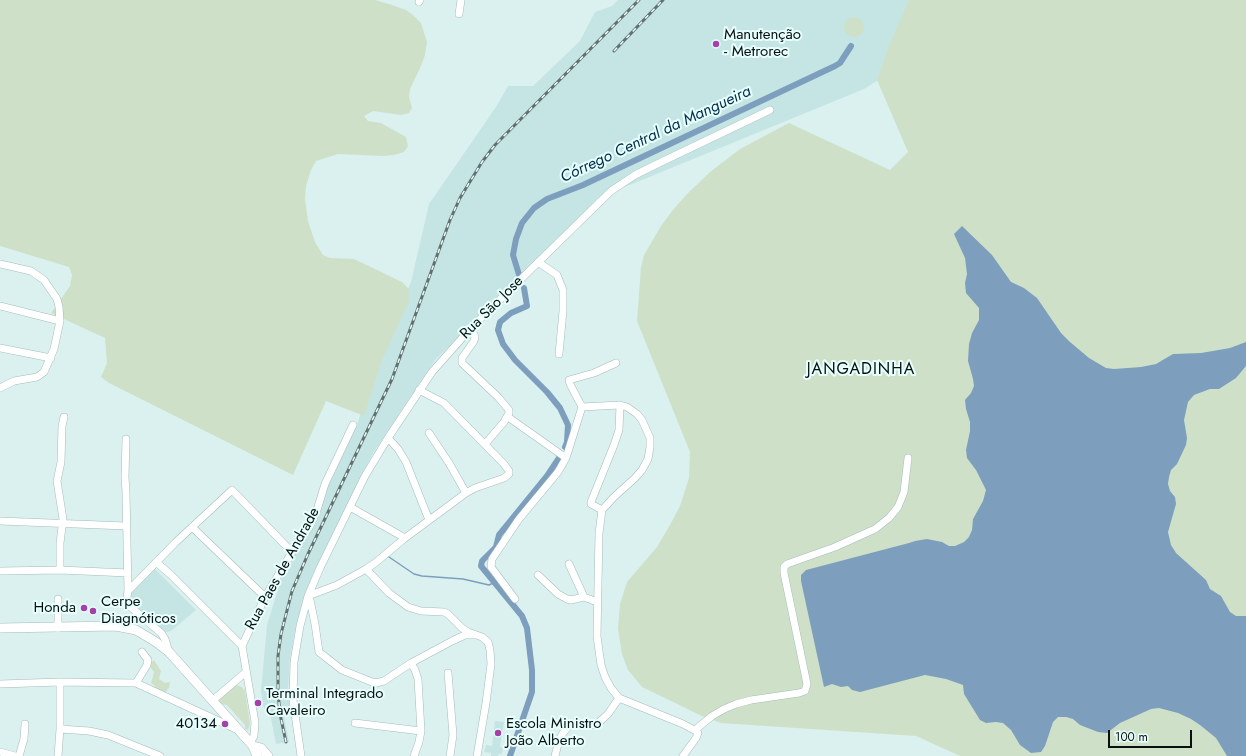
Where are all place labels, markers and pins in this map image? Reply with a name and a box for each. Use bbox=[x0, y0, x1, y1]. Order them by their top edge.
place label: Manutenção - Metrorec bbox=[724, 26, 801, 61]
marker: Manutenção - Metrorec bbox=[711, 39, 721, 49]
place label: Cerpe Diagnóticos bbox=[101, 593, 176, 628]
place label: Honda bbox=[33, 599, 76, 617]
marker: Honda bbox=[79, 603, 89, 613]
marker: Cerpe Diagnóticos bbox=[88, 606, 98, 616]
place label: Terminal Integrado Cavaleiro bbox=[266, 685, 384, 720]
marker: Terminal Integrado Cavaleiro bbox=[253, 698, 263, 708]
place label: 40134 bbox=[176, 715, 217, 733]
place label: Escola Ministro João Alberto bbox=[506, 715, 601, 750]
marker: 40134 bbox=[220, 719, 230, 729]
marker: Escola Ministro João Alberto bbox=[493, 728, 503, 738]

